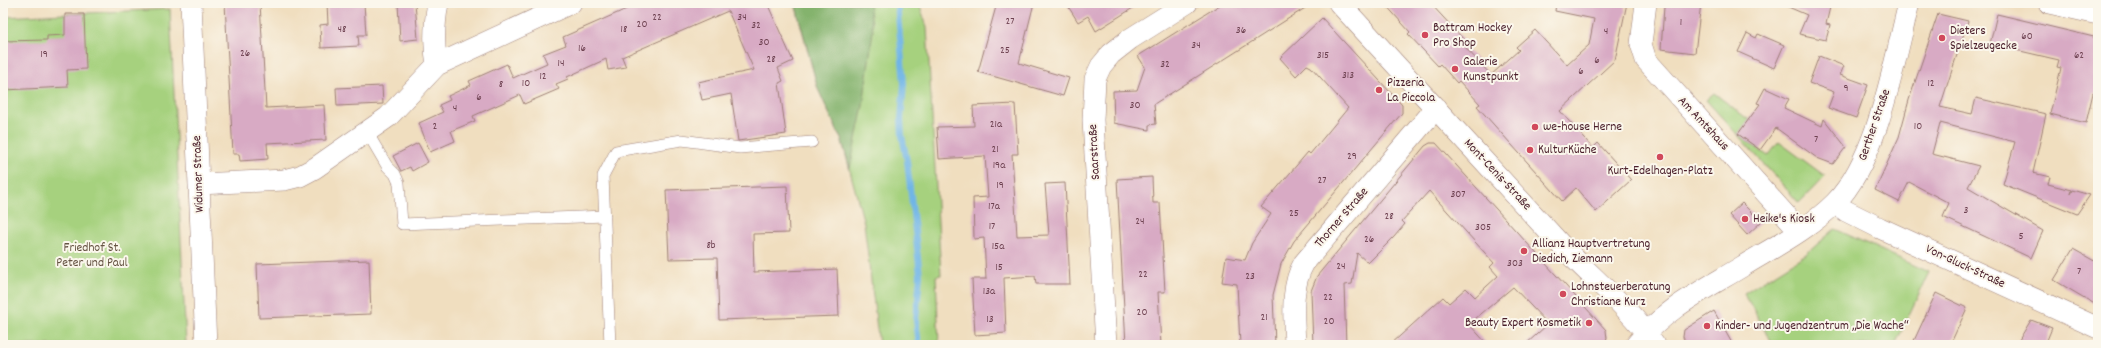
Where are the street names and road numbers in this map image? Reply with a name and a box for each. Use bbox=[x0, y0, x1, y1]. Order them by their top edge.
street label: Gerther Straße bbox=[1854, 86, 1896, 163]
street label: Am Amtshaus bbox=[1673, 92, 1733, 156]
street label: Saarstraße bbox=[1084, 123, 1106, 180]
street label: Widumer Straße bbox=[188, 135, 210, 213]
street label: Mont-Cenis-Straße bbox=[1459, 135, 1536, 215]
street label: Thorner Straße bbox=[1310, 183, 1374, 252]
street label: Von-Gluck-Straße bbox=[1922, 240, 2008, 294]

